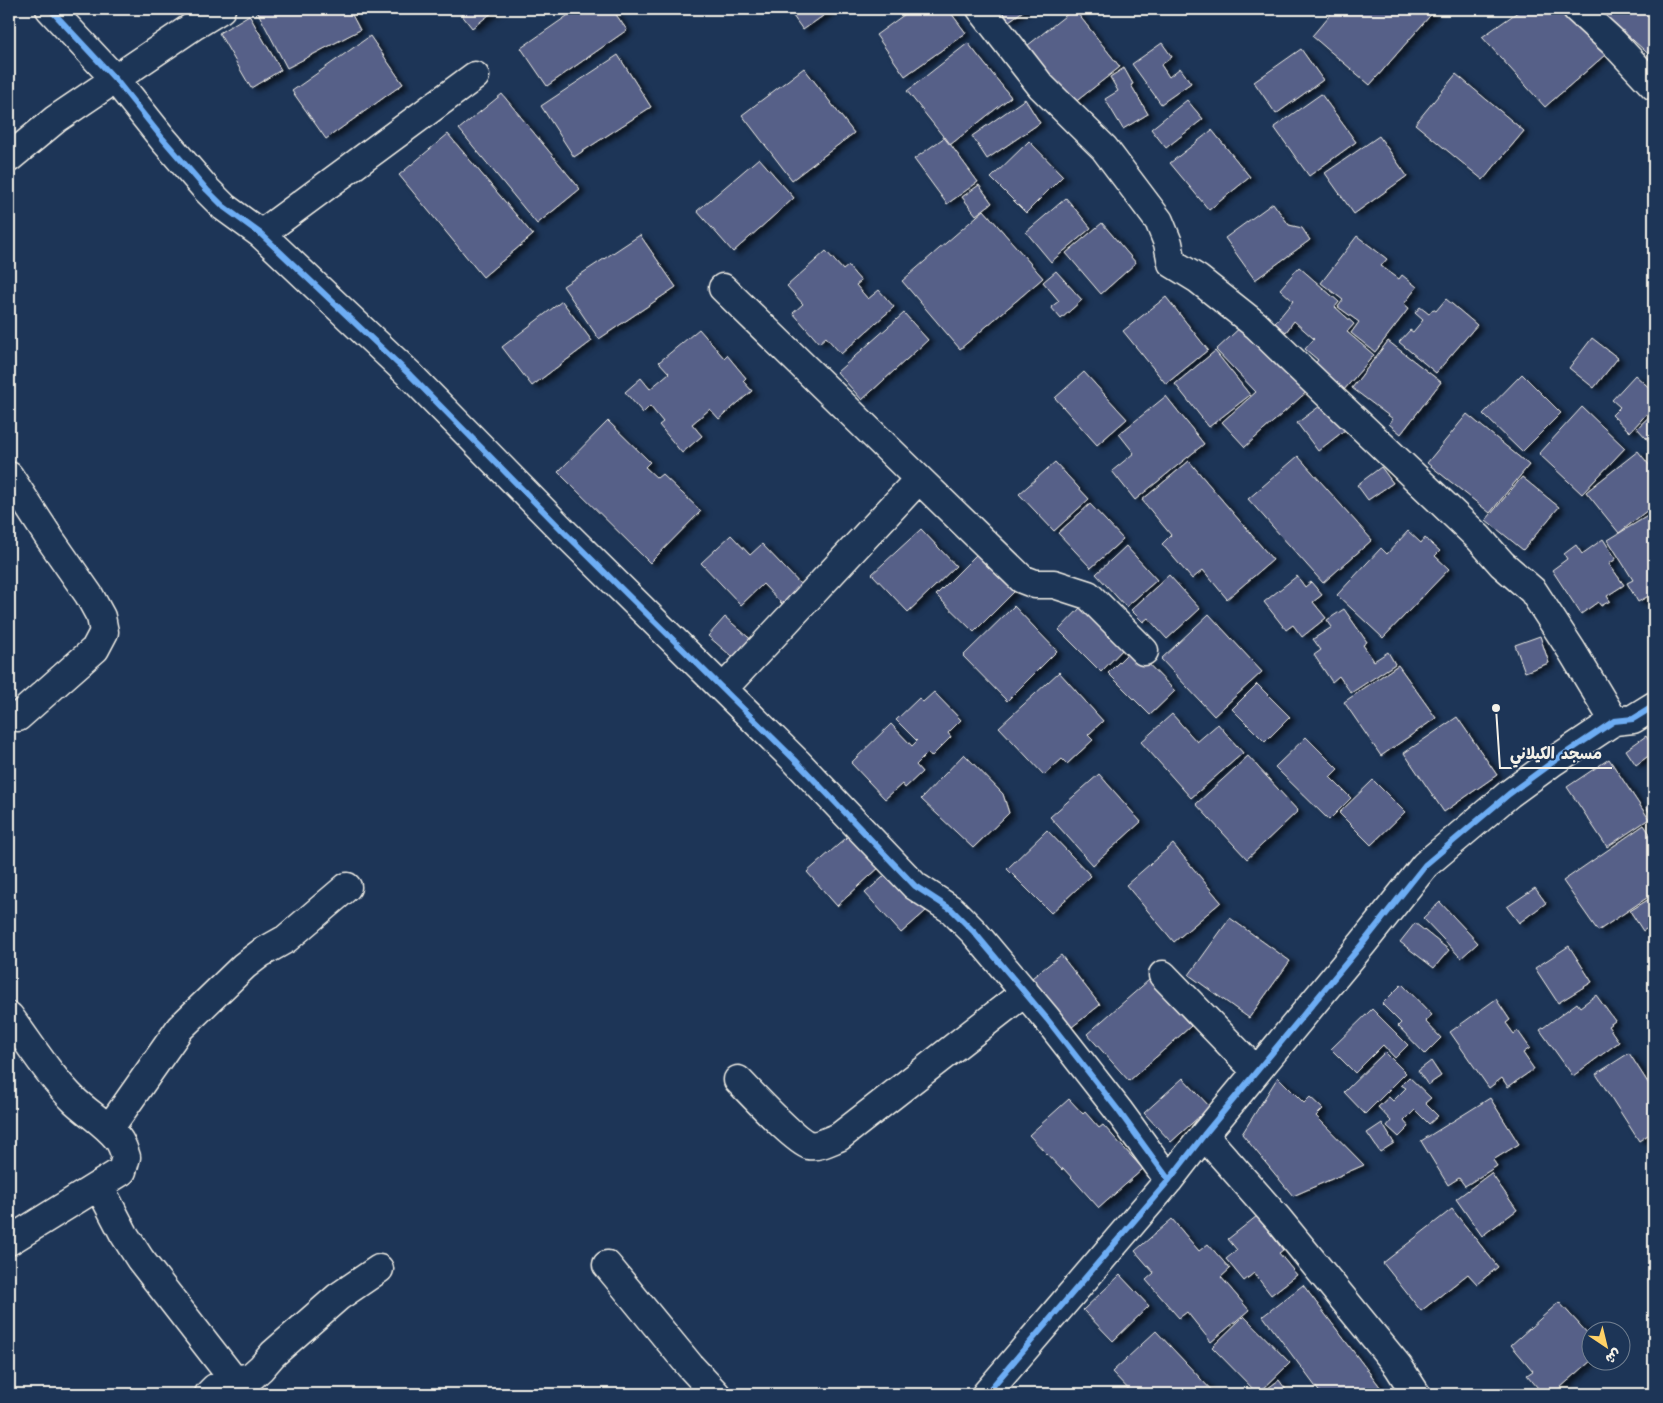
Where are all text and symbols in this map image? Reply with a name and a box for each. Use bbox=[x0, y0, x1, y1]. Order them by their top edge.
callout: مسجد الكيلاني bbox=[1500, 737, 1612, 768]
text: مسجد الكيلاني bbox=[1510, 742, 1602, 768]
north arrow bbox=[1580, 1320, 1630, 1370]
text: ش bbox=[1600, 1342, 1626, 1369]

